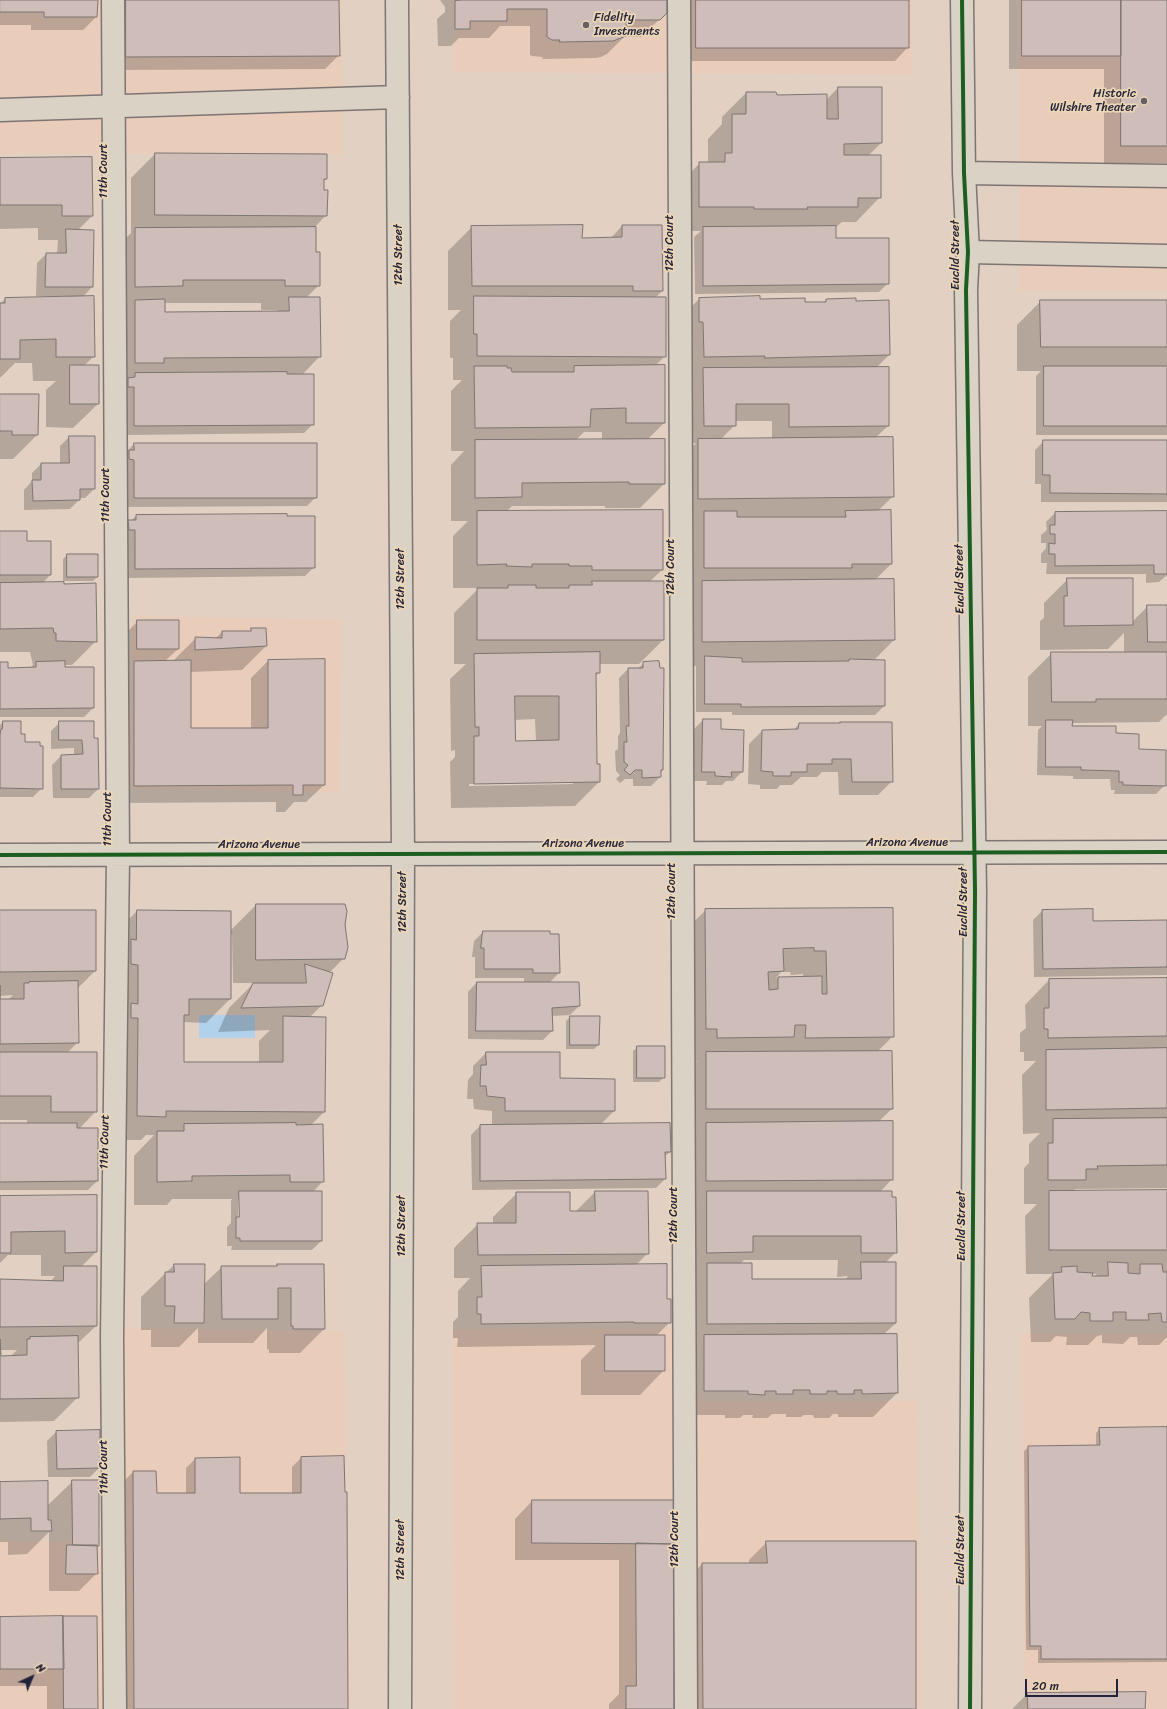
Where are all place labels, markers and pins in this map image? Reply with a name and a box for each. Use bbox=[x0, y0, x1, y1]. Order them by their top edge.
place label: Fidelity Investments bbox=[594, 11, 660, 39]
marker: Fidelity Investments bbox=[581, 20, 591, 30]
place label: Historic Wilshire Theater bbox=[1050, 87, 1136, 115]
marker: Historic Wilshire Theater bbox=[1139, 96, 1149, 106]

